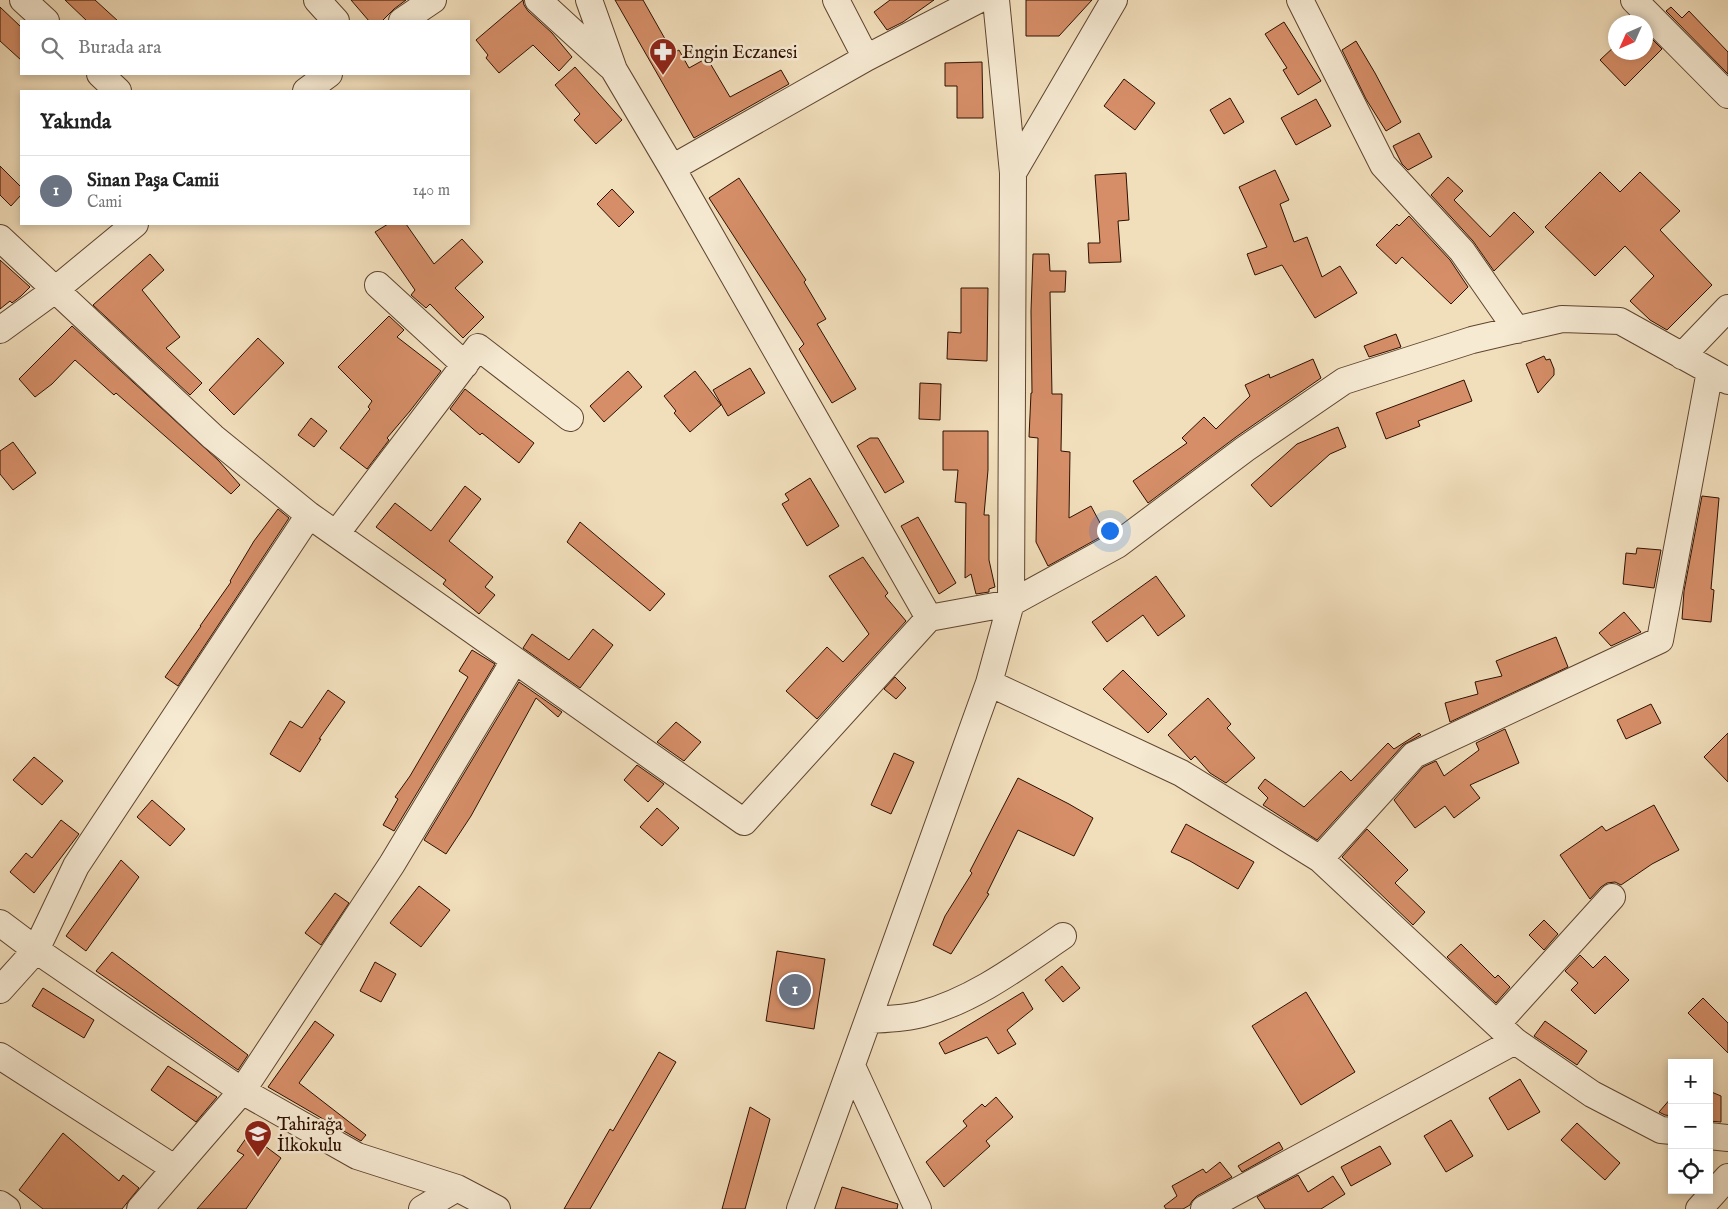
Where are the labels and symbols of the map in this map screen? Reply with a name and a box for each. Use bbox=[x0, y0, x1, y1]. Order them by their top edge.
north arrow bbox=[1608, 15, 1653, 60]
pharmacy icon: Engin Eczanesi bbox=[648, 37, 678, 76]
place label: Engin Eczanesi bbox=[682, 42, 798, 65]
your location bbox=[1097, 518, 1123, 544]
pin: 1 bbox=[779, 971, 811, 1009]
place label: Tahirağa İlkokulu bbox=[277, 1114, 343, 1158]
school or university icon: Tahirağa İlkokulu bbox=[243, 1119, 273, 1158]

